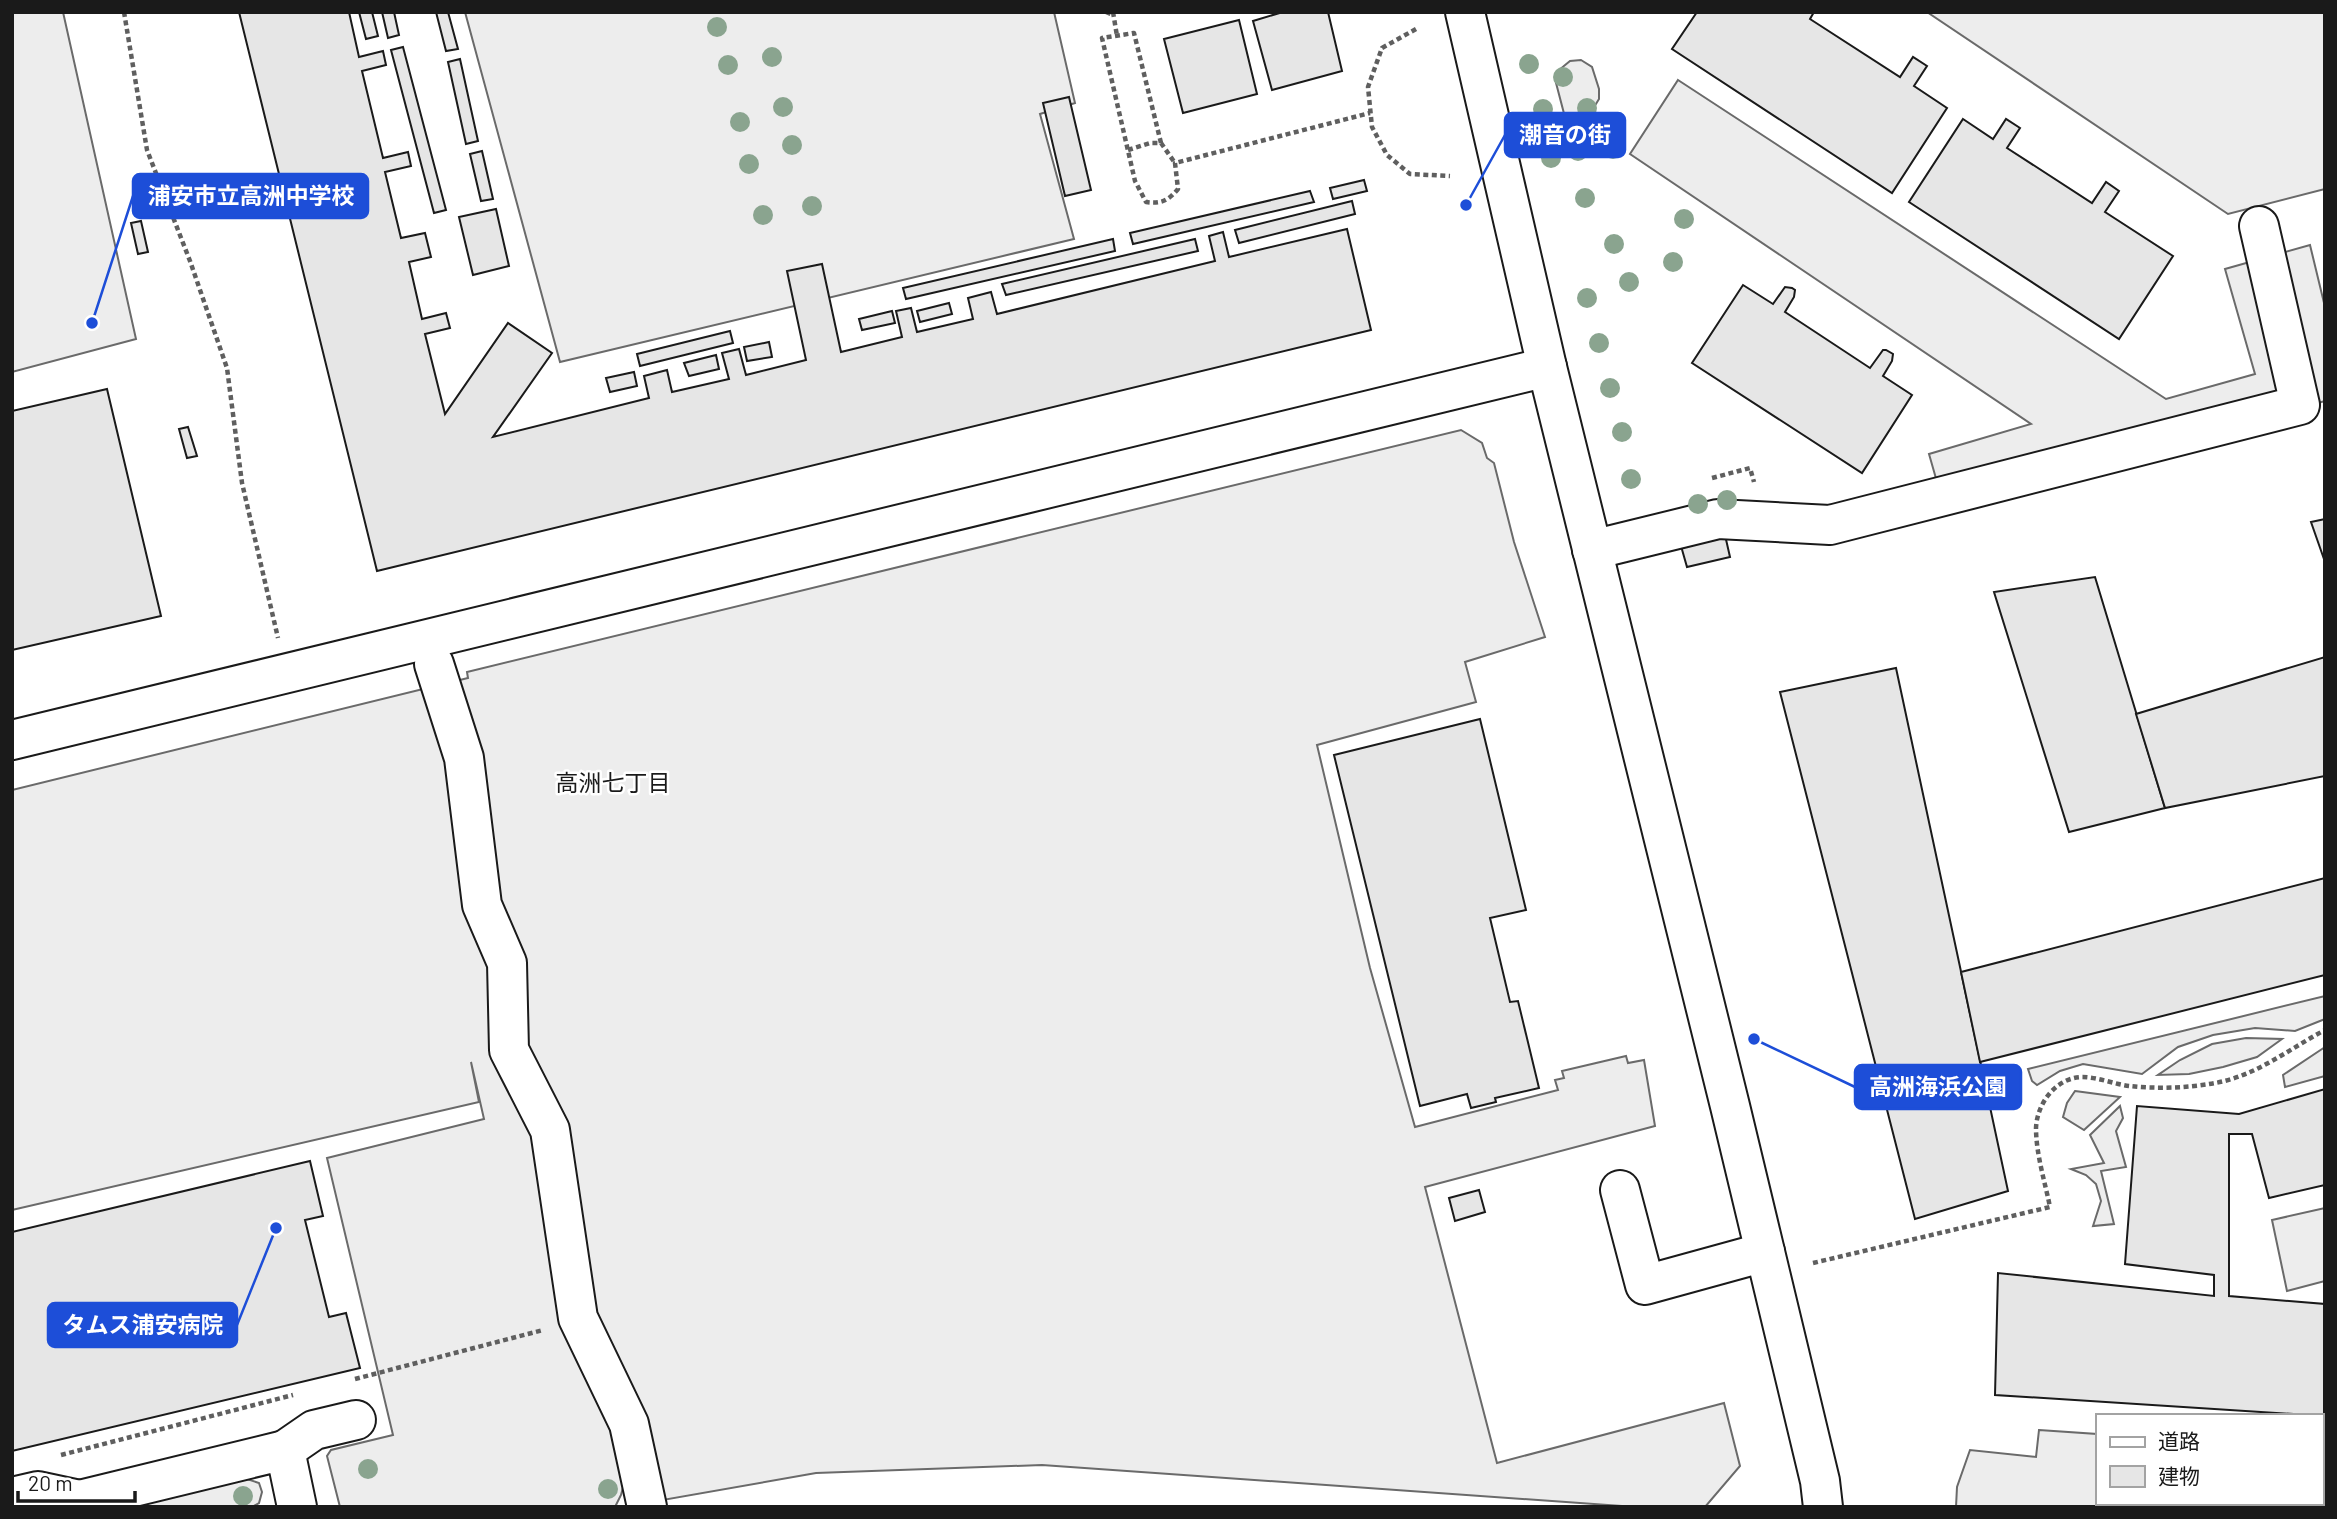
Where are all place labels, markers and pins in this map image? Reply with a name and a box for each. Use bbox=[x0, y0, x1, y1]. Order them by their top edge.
callout: 潮音の街 bbox=[1505, 113, 1625, 157]
callout: 浦安市立高洲中学校 bbox=[133, 174, 368, 218]
callout: 高洲海浜公園 bbox=[1855, 1065, 2021, 1109]
callout: タムス浦安病院 bbox=[48, 1303, 237, 1347]

